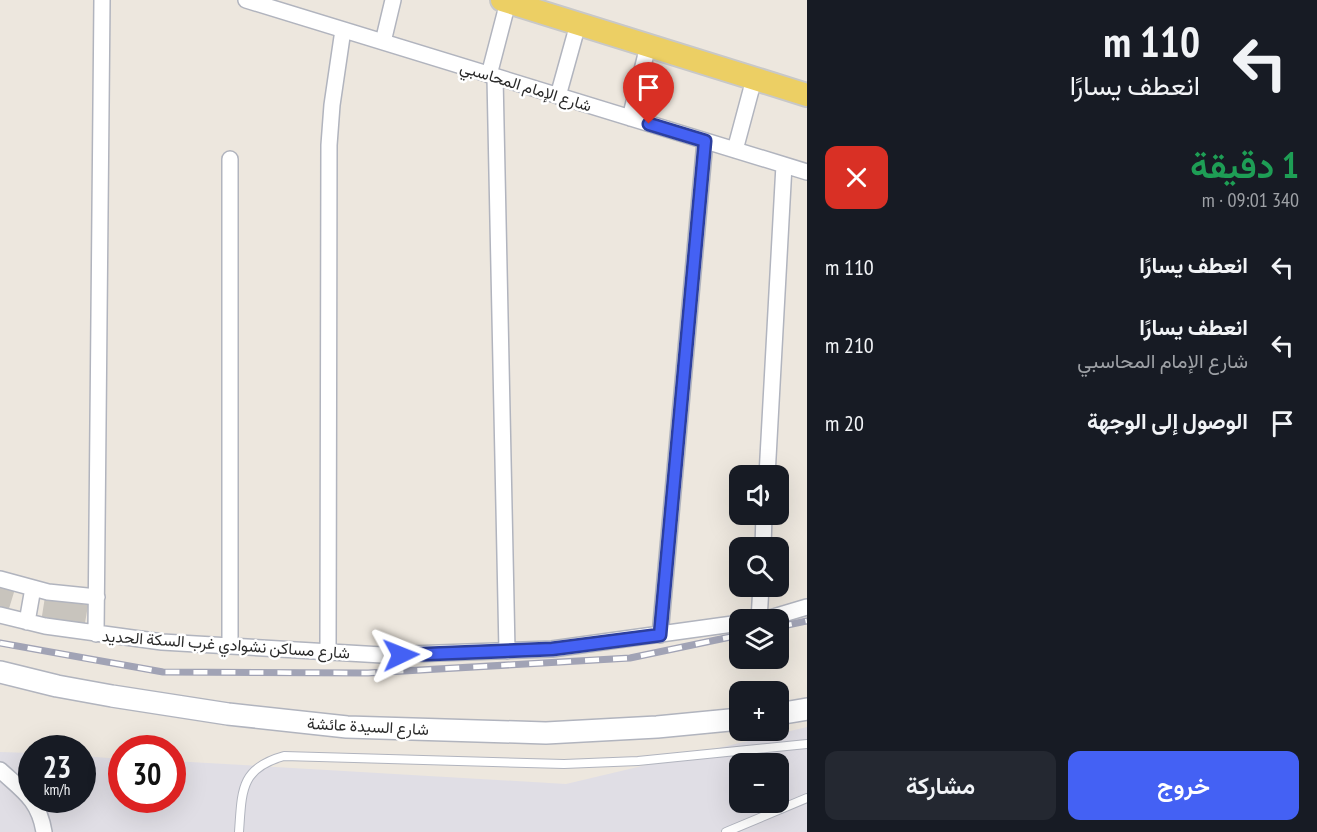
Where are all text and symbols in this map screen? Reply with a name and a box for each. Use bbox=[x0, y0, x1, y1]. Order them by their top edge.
text: 110 m bbox=[1103, 14, 1200, 69]
icon: left bbox=[1221, 24, 1299, 102]
street label: شارع الإمام المحاسبي bbox=[457, 56, 594, 119]
pin bbox=[623, 62, 674, 124]
text: انعطف يسارًا bbox=[1070, 68, 1200, 102]
icon: arrive bbox=[632, 71, 665, 104]
text: 1 دقيقة bbox=[1190, 141, 1299, 188]
button: close bbox=[825, 146, 888, 209]
text: 340 m · 09:01 bbox=[1202, 187, 1299, 213]
text: انعطف يسارًا bbox=[1139, 251, 1248, 279]
icon: left bbox=[1266, 251, 1299, 284]
text: 110 m bbox=[825, 253, 874, 281]
text: انعطف يسارًا bbox=[1139, 313, 1248, 341]
icon: left bbox=[1266, 329, 1299, 362]
text: 210 m bbox=[825, 331, 874, 359]
text: شارع الإمام المحاسبي bbox=[1077, 348, 1248, 374]
text: الوصول إلى الوجهة bbox=[1087, 407, 1248, 435]
icon: arrive bbox=[1266, 407, 1299, 440]
text: 20 m bbox=[825, 409, 864, 437]
map controls bbox=[729, 465, 789, 813]
button: sound bbox=[729, 465, 789, 525]
button: search bbox=[729, 537, 789, 597]
button: layers bbox=[729, 609, 789, 669]
position arrow bbox=[369, 623, 433, 687]
street label: شارع مساكن نشوادي غرب السكة الحديد bbox=[101, 625, 351, 667]
button: + bbox=[729, 681, 789, 741]
street label: شارع السيدة عائشة bbox=[307, 713, 429, 741]
speed limit sign: 30 bbox=[108, 735, 186, 813]
text: 23 bbox=[43, 747, 71, 786]
button: مشاركة bbox=[825, 751, 1056, 820]
button: خروج bbox=[1068, 751, 1299, 820]
button: − bbox=[729, 753, 789, 813]
text: km/h bbox=[44, 780, 70, 799]

